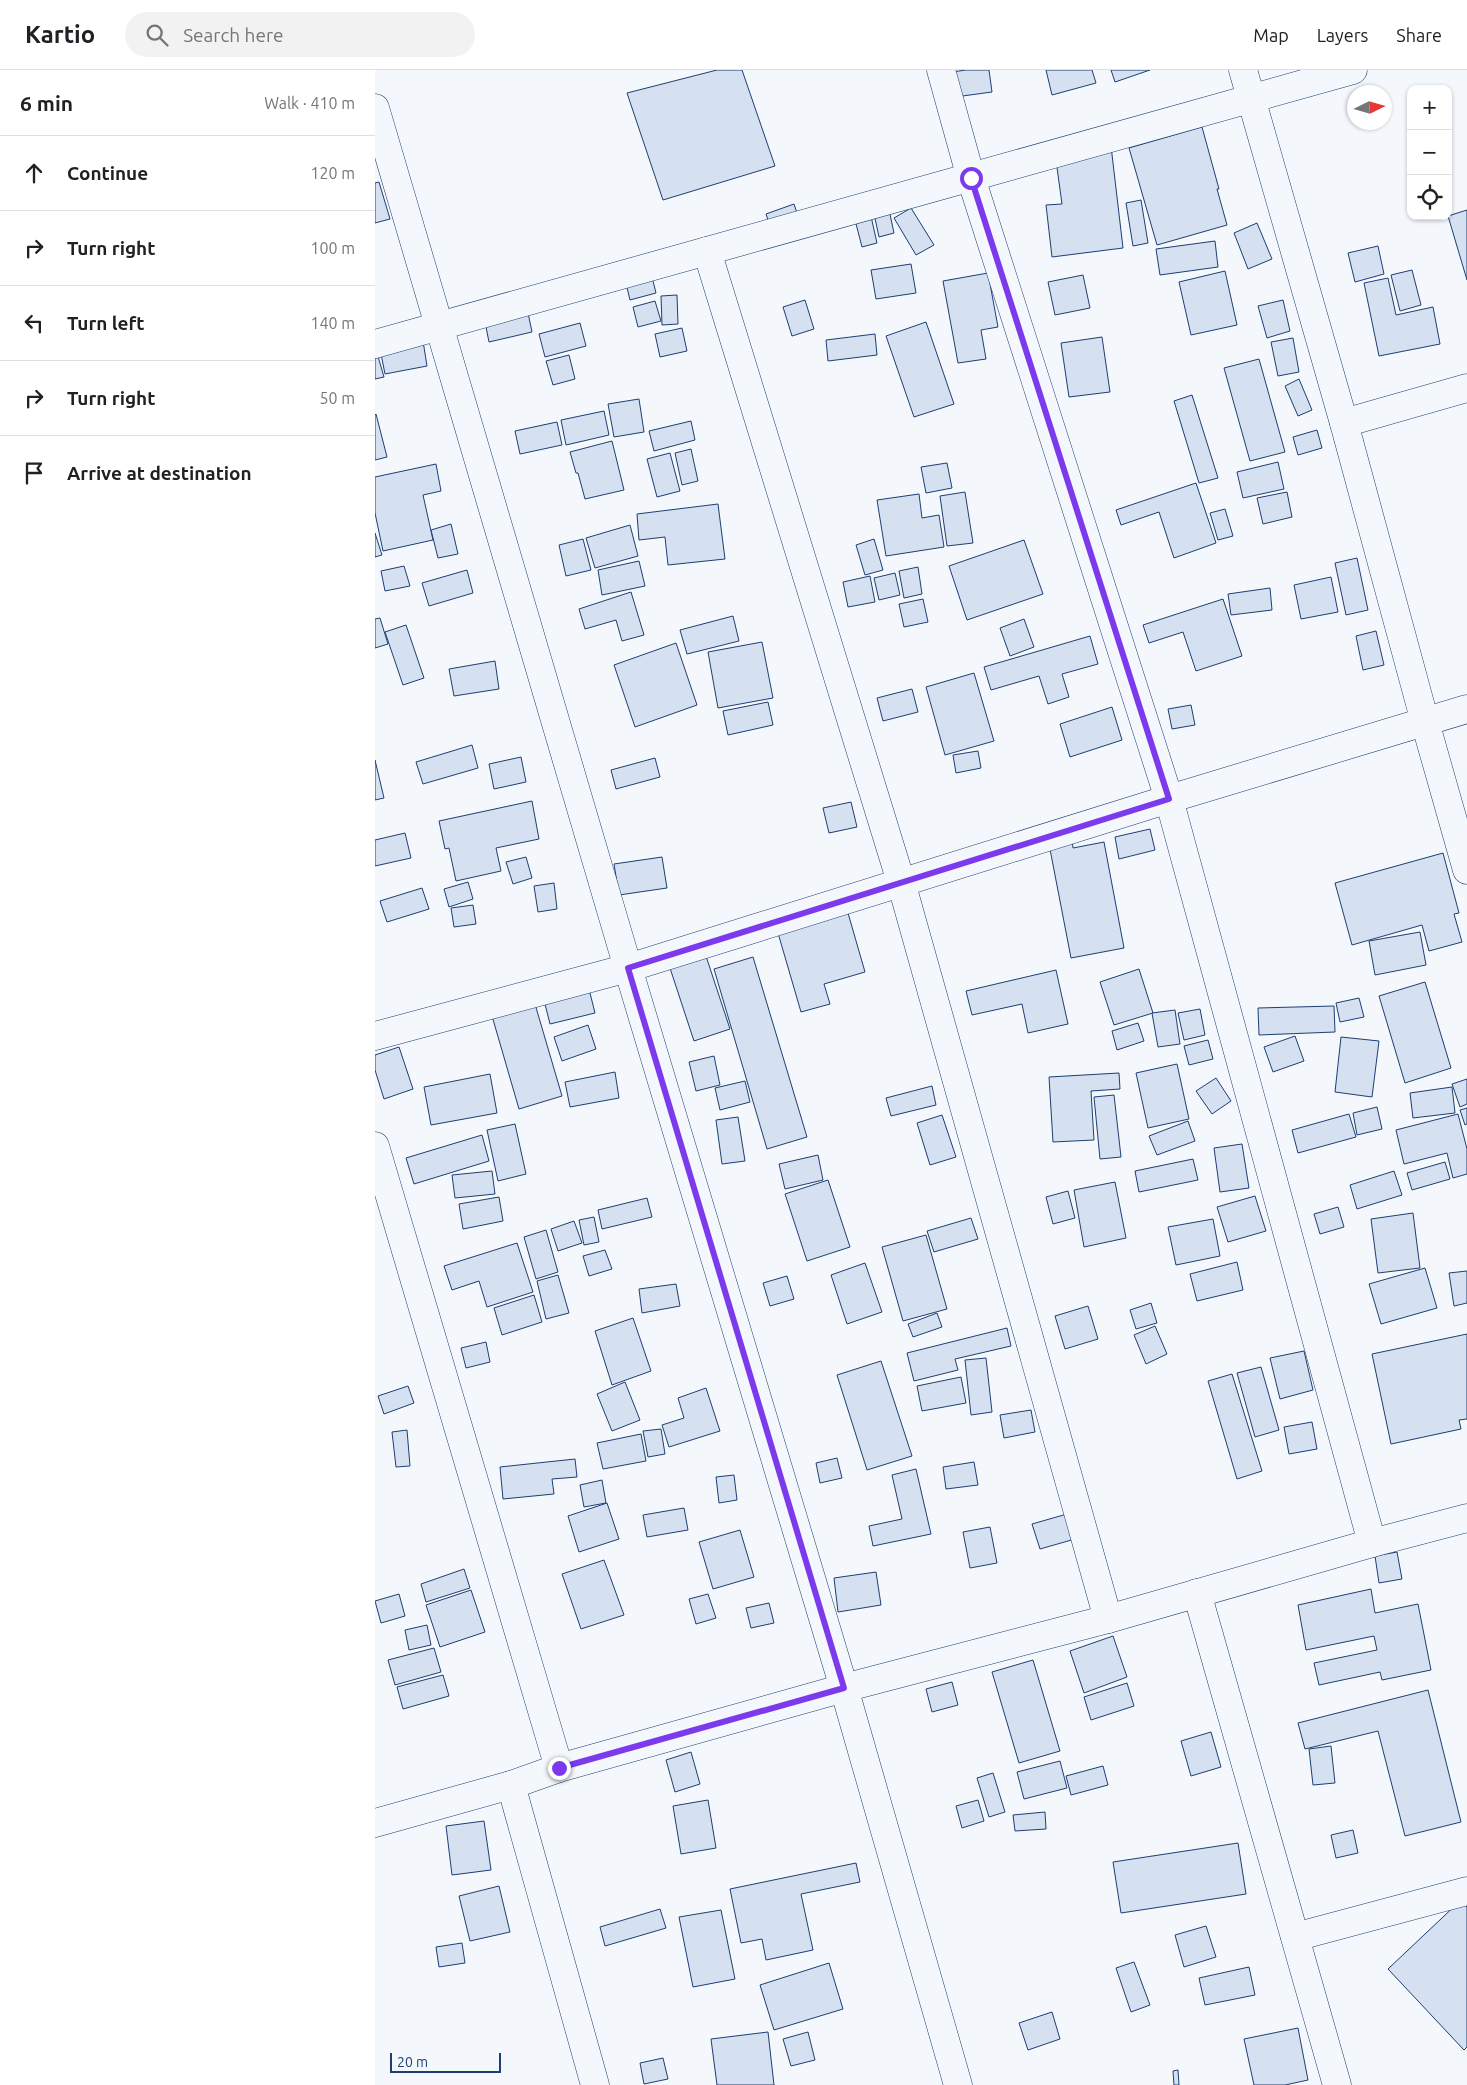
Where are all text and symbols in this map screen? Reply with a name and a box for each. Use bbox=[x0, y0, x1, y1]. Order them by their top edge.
search box bbox=[125, 12, 475, 57]
text: Kartio bbox=[25, 21, 95, 48]
icon: search bbox=[143, 21, 171, 49]
text: Search here bbox=[183, 24, 284, 46]
text: Map bbox=[1253, 25, 1289, 45]
text: Layers bbox=[1317, 25, 1368, 45]
text: Share bbox=[1396, 25, 1442, 45]
north arrow bbox=[1347, 85, 1392, 130]
map controls bbox=[1407, 85, 1452, 220]
button: + bbox=[1407, 85, 1452, 130]
text: 6 min bbox=[20, 91, 73, 115]
text: Walk · 410 m bbox=[264, 94, 355, 112]
button: − bbox=[1407, 130, 1452, 175]
icon: ahead bbox=[20, 159, 48, 187]
text: Continue bbox=[67, 162, 148, 184]
text: 120 m bbox=[310, 164, 355, 182]
route start bbox=[960, 167, 983, 190]
button: locate bbox=[1407, 175, 1452, 220]
icon: right bbox=[20, 234, 48, 262]
text: Turn right bbox=[67, 237, 155, 259]
text: 100 m bbox=[310, 239, 355, 257]
icon: left bbox=[20, 309, 48, 337]
text: Turn left bbox=[67, 312, 145, 334]
text: 140 m bbox=[310, 314, 355, 332]
icon: right bbox=[20, 384, 48, 412]
text: Turn right bbox=[67, 387, 155, 409]
text: 50 m bbox=[319, 389, 355, 407]
icon: arrive bbox=[20, 459, 48, 487]
text: Arrive at destination bbox=[67, 462, 252, 484]
route end bbox=[548, 1757, 571, 1780]
scale bar bbox=[390, 2050, 501, 2073]
text: 20 m bbox=[397, 2054, 428, 2070]

